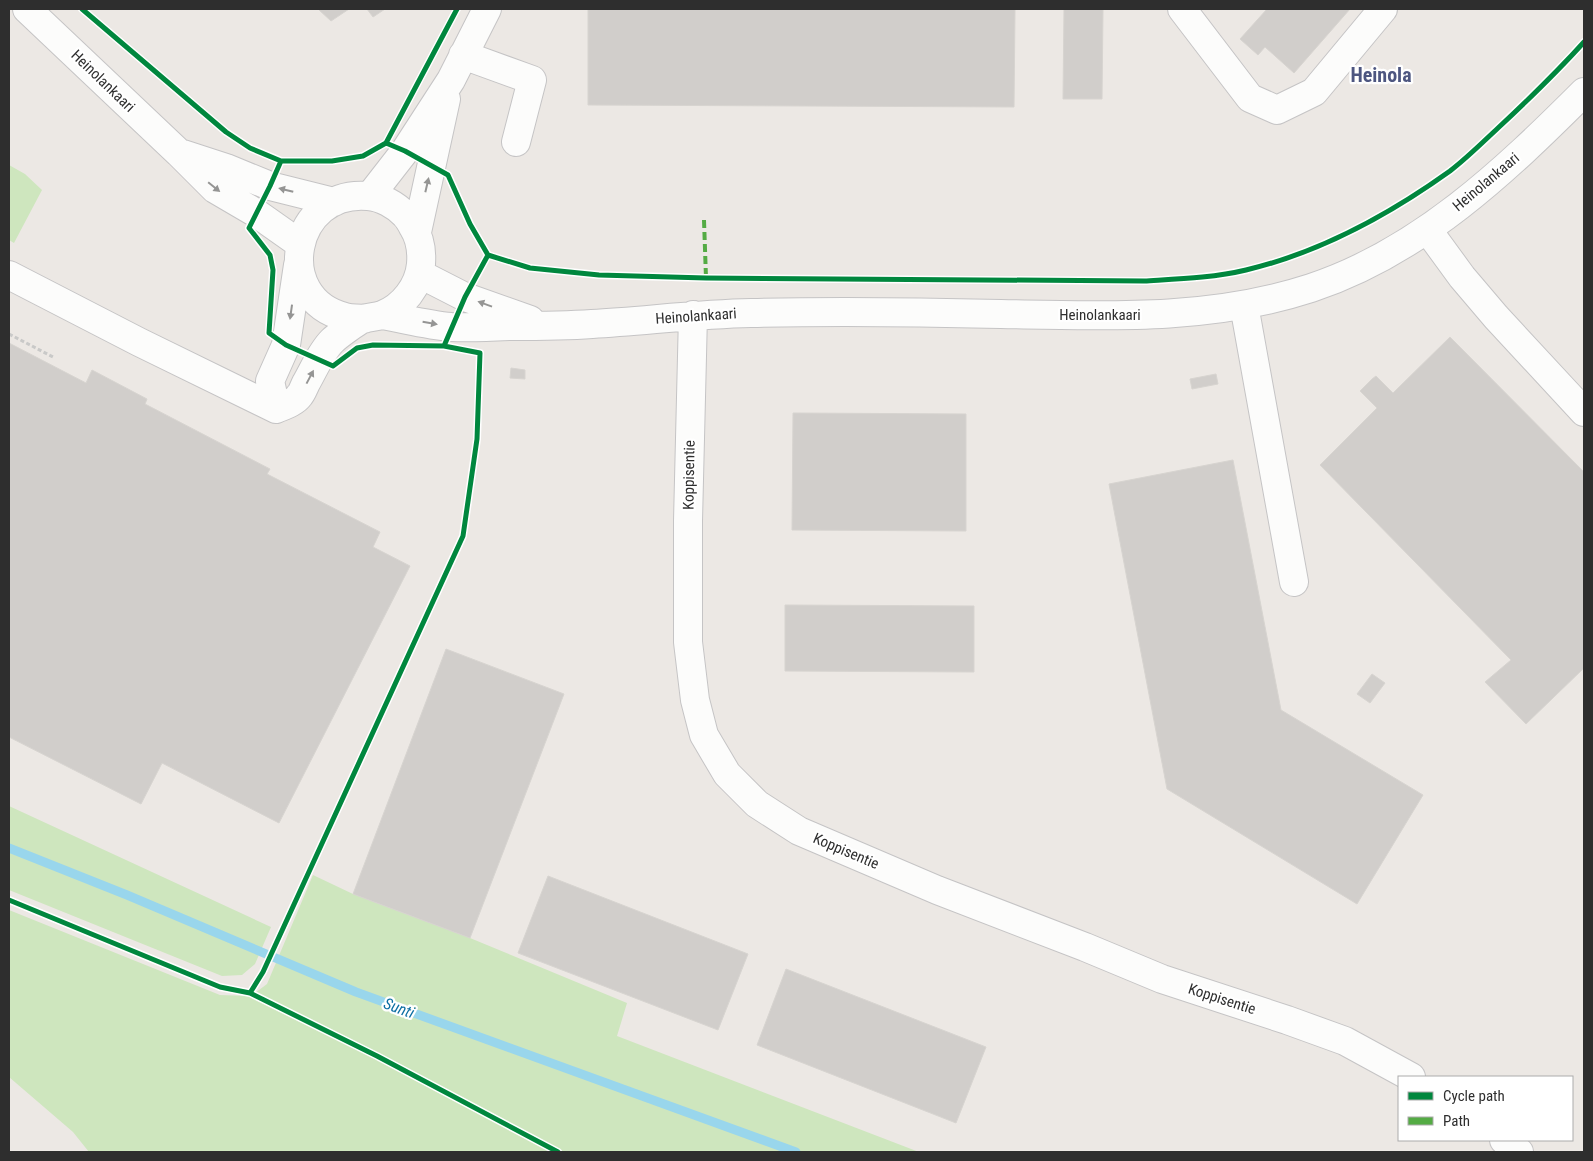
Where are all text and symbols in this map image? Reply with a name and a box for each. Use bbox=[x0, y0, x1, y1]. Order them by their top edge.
street label: Heinolankaari bbox=[67, 46, 139, 116]
district label: Heinola bbox=[1350, 63, 1412, 87]
street label: Heinolankaari bbox=[1449, 149, 1523, 215]
one-way arrow bbox=[423, 177, 431, 192]
one-way arrow bbox=[207, 181, 220, 192]
one-way arrow bbox=[279, 186, 294, 194]
one-way arrow bbox=[478, 300, 493, 307]
one-way arrow bbox=[287, 304, 295, 320]
street label: Heinolankaari bbox=[655, 304, 737, 328]
street label: Heinolankaari bbox=[1059, 306, 1141, 324]
one-way arrow bbox=[422, 320, 438, 328]
one-way arrow bbox=[306, 370, 314, 384]
street label: Koppisentie bbox=[679, 440, 699, 510]
street label: Koppisentie bbox=[810, 829, 882, 873]
street label: Koppisentie bbox=[1186, 980, 1258, 1018]
water label: Sunti bbox=[381, 994, 417, 1022]
legend bbox=[1398, 1076, 1573, 1141]
text: Cycle path bbox=[1443, 1087, 1505, 1105]
text: Path bbox=[1443, 1112, 1470, 1130]

